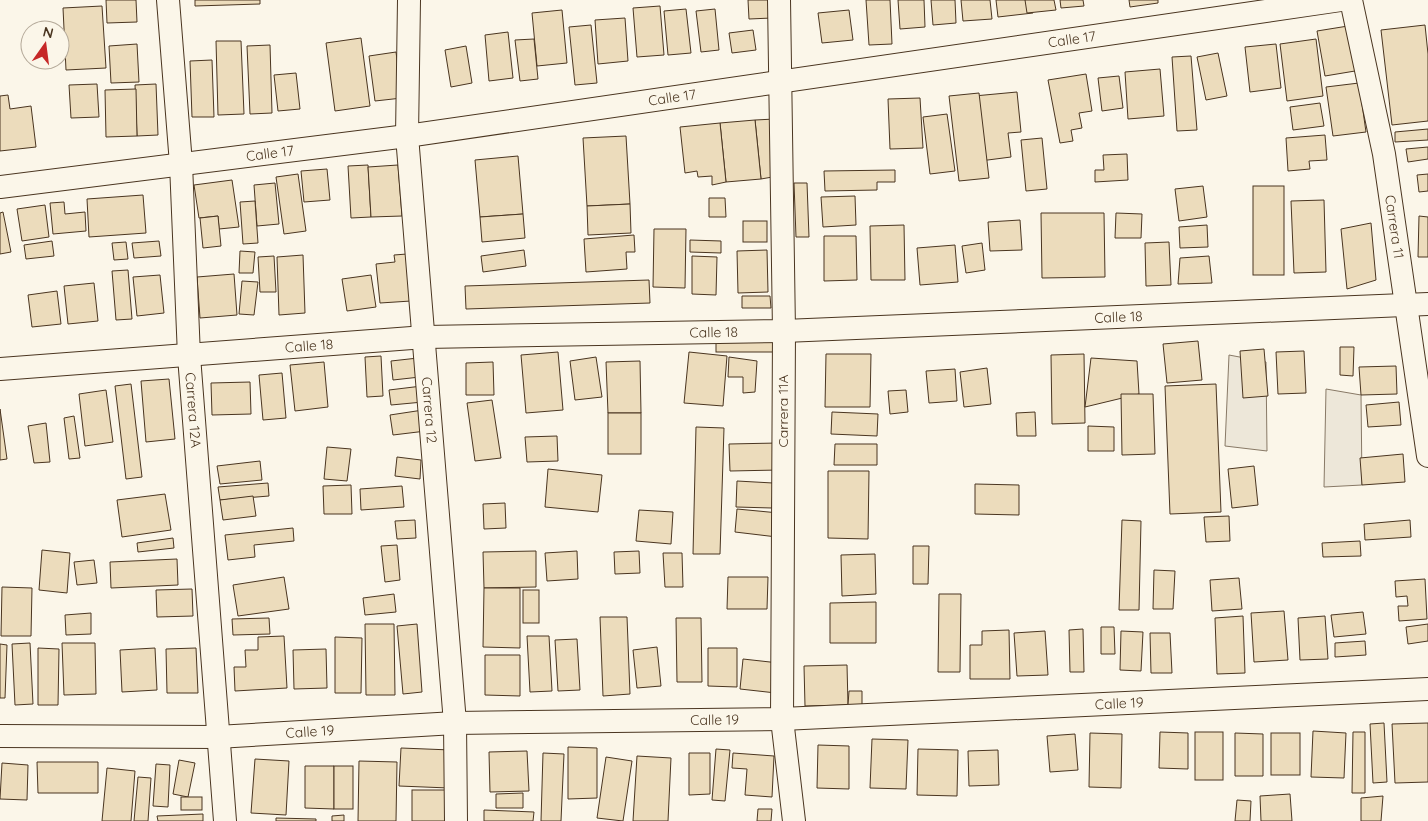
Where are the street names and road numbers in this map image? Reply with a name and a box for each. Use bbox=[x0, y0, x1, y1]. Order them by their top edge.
street label: Calle 17 bbox=[1047, 27, 1097, 52]
street label: Calle 17 bbox=[647, 85, 697, 110]
street label: Calle 17 bbox=[245, 141, 295, 165]
street label: Carrera 11 bbox=[1381, 194, 1408, 260]
street label: Calle 18 bbox=[1094, 307, 1143, 327]
street label: Calle 18 bbox=[689, 323, 738, 342]
street label: Calle 18 bbox=[284, 335, 334, 357]
street label: Carrera 12A bbox=[181, 372, 205, 449]
street label: Carrera 11A bbox=[774, 375, 792, 447]
street label: Carrera 12 bbox=[418, 376, 441, 444]
street label: Calle 19 bbox=[1094, 693, 1144, 713]
street label: Calle 19 bbox=[690, 711, 739, 729]
street label: Calle 19 bbox=[285, 721, 335, 742]

